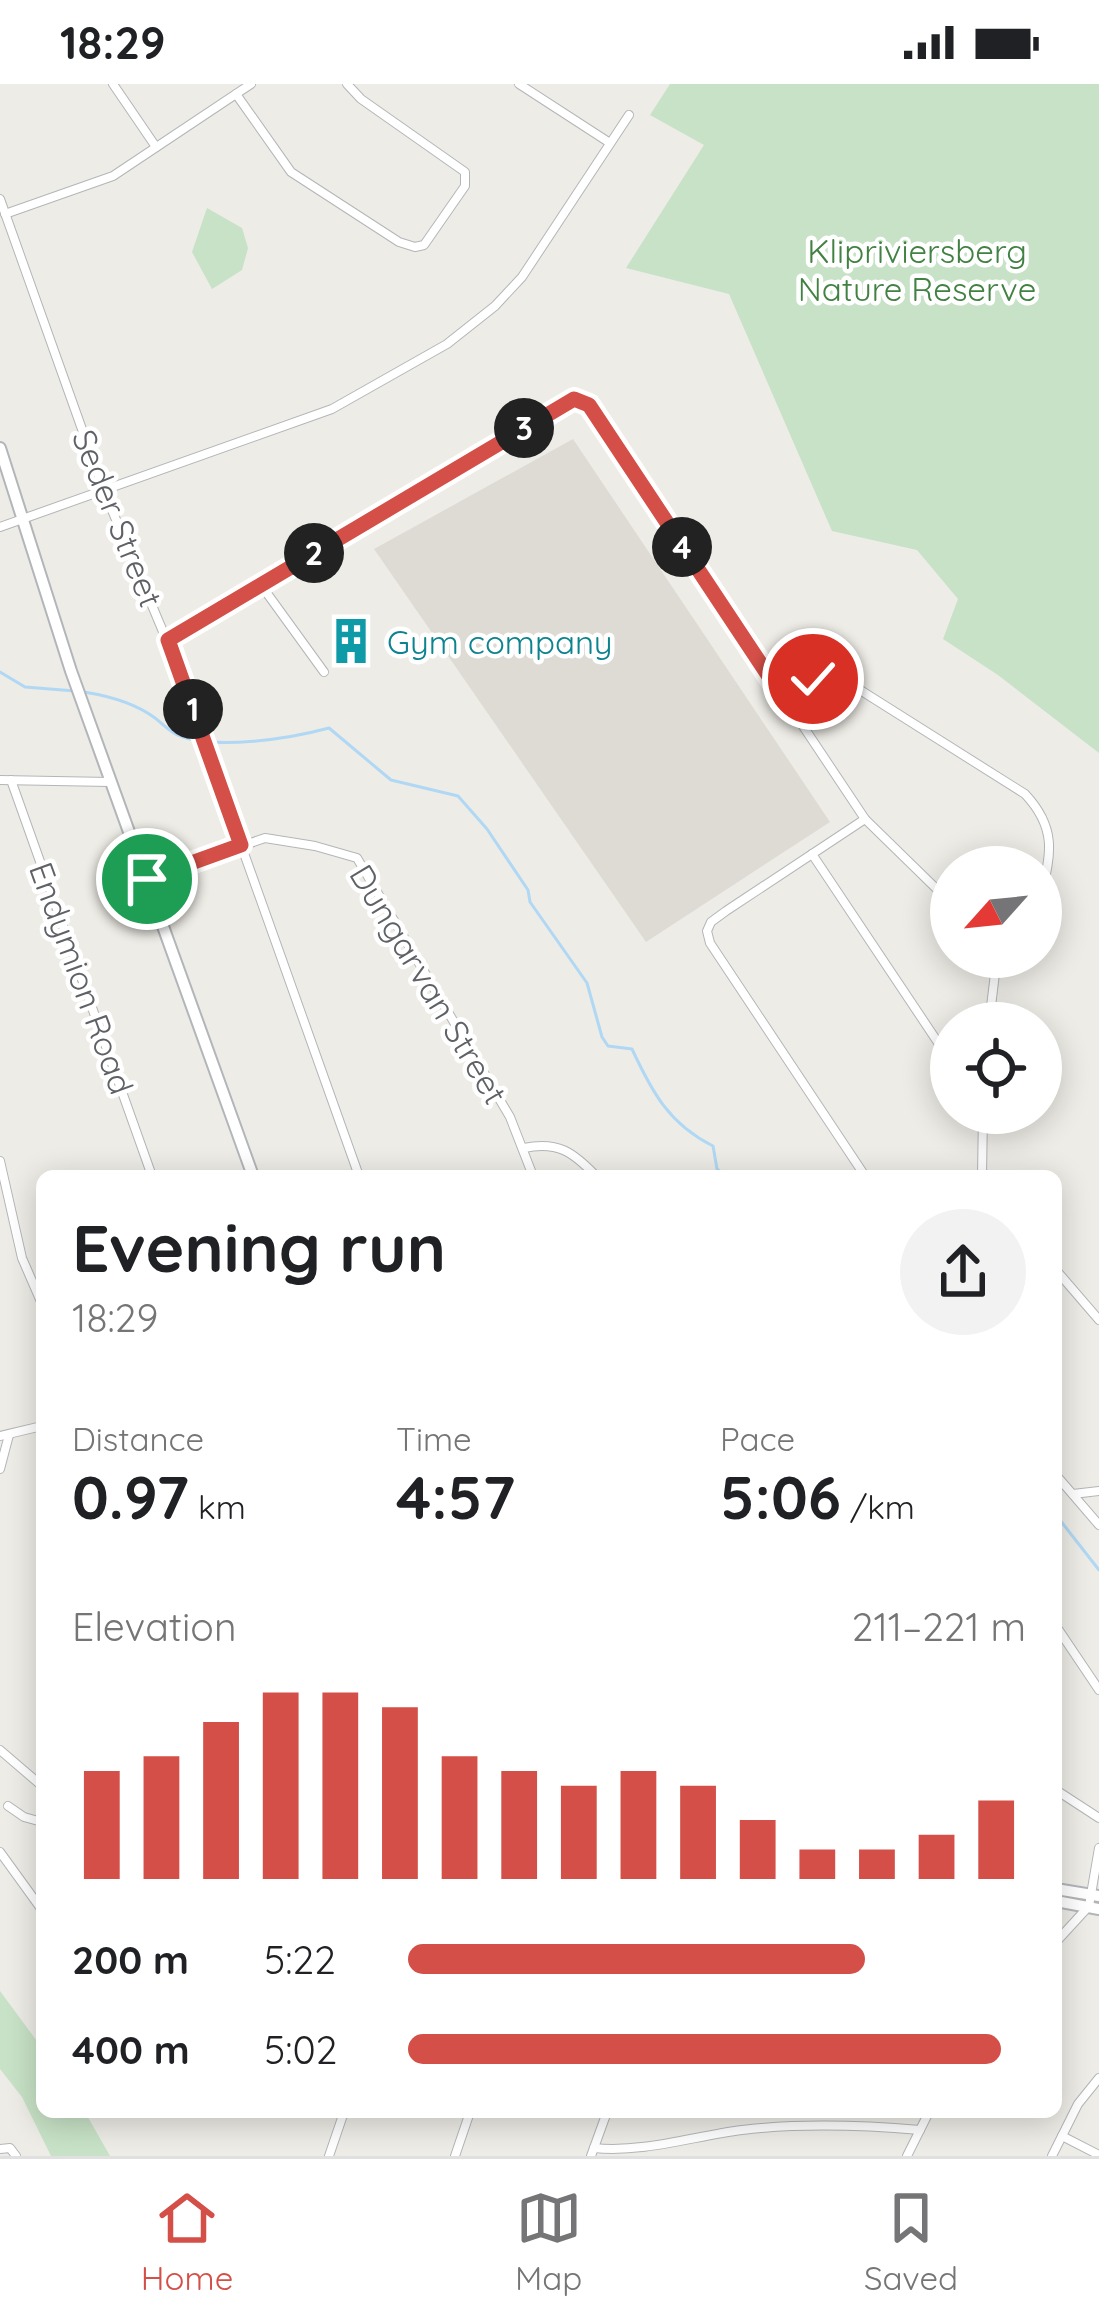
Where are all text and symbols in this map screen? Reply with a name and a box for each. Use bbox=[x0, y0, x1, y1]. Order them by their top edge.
text: 18:29 bbox=[60, 14, 166, 70]
park label: Klipriviersberg Nature Reserve bbox=[798, 230, 1036, 309]
pin: 3 bbox=[494, 398, 554, 458]
text: 3 bbox=[515, 407, 533, 448]
street label: Seder Street bbox=[64, 423, 172, 613]
pin: 4 bbox=[652, 517, 712, 577]
pin: 2 bbox=[284, 523, 344, 583]
text: 4 bbox=[672, 526, 692, 567]
text: 2 bbox=[305, 532, 323, 573]
building icon: Gym company bbox=[326, 616, 376, 666]
place label: Gym company bbox=[387, 621, 613, 662]
pin bbox=[762, 628, 864, 730]
icon: check bbox=[780, 646, 846, 712]
pin: 1 bbox=[163, 679, 223, 739]
text: 1 bbox=[187, 688, 199, 729]
pin bbox=[96, 828, 198, 930]
icon: arrive bbox=[114, 846, 180, 912]
north arrow bbox=[930, 846, 1062, 978]
map controls bbox=[930, 846, 1062, 1134]
street label: Endymion Road bbox=[21, 857, 143, 1099]
street label: Dungarvan Street bbox=[341, 857, 517, 1111]
button: locate bbox=[930, 1002, 1062, 1134]
text: Evening run bbox=[72, 1206, 446, 1289]
button: share bbox=[900, 1209, 1026, 1335]
text: 18:29 bbox=[72, 1293, 158, 1342]
text: Distance bbox=[72, 1418, 204, 1459]
text: Time bbox=[396, 1418, 472, 1459]
text: Pace bbox=[720, 1418, 795, 1459]
text: 0.97 bbox=[72, 1459, 189, 1534]
text: 4:57 bbox=[396, 1459, 515, 1534]
text: 5:06 bbox=[720, 1459, 841, 1534]
text: km bbox=[189, 1486, 246, 1527]
text: /km bbox=[841, 1486, 915, 1527]
text: Elevation bbox=[72, 1602, 236, 1651]
text: 211–221 m bbox=[852, 1602, 1026, 1651]
text: 200 m bbox=[72, 1935, 189, 1984]
text: 5:22 bbox=[264, 1935, 336, 1984]
text: 400 m bbox=[72, 2025, 190, 2074]
text: 5:02 bbox=[264, 2025, 337, 2074]
tab: Home bbox=[141, 2185, 233, 2298]
tab: Map bbox=[515, 2185, 582, 2298]
tab: Saved bbox=[864, 2185, 958, 2298]

